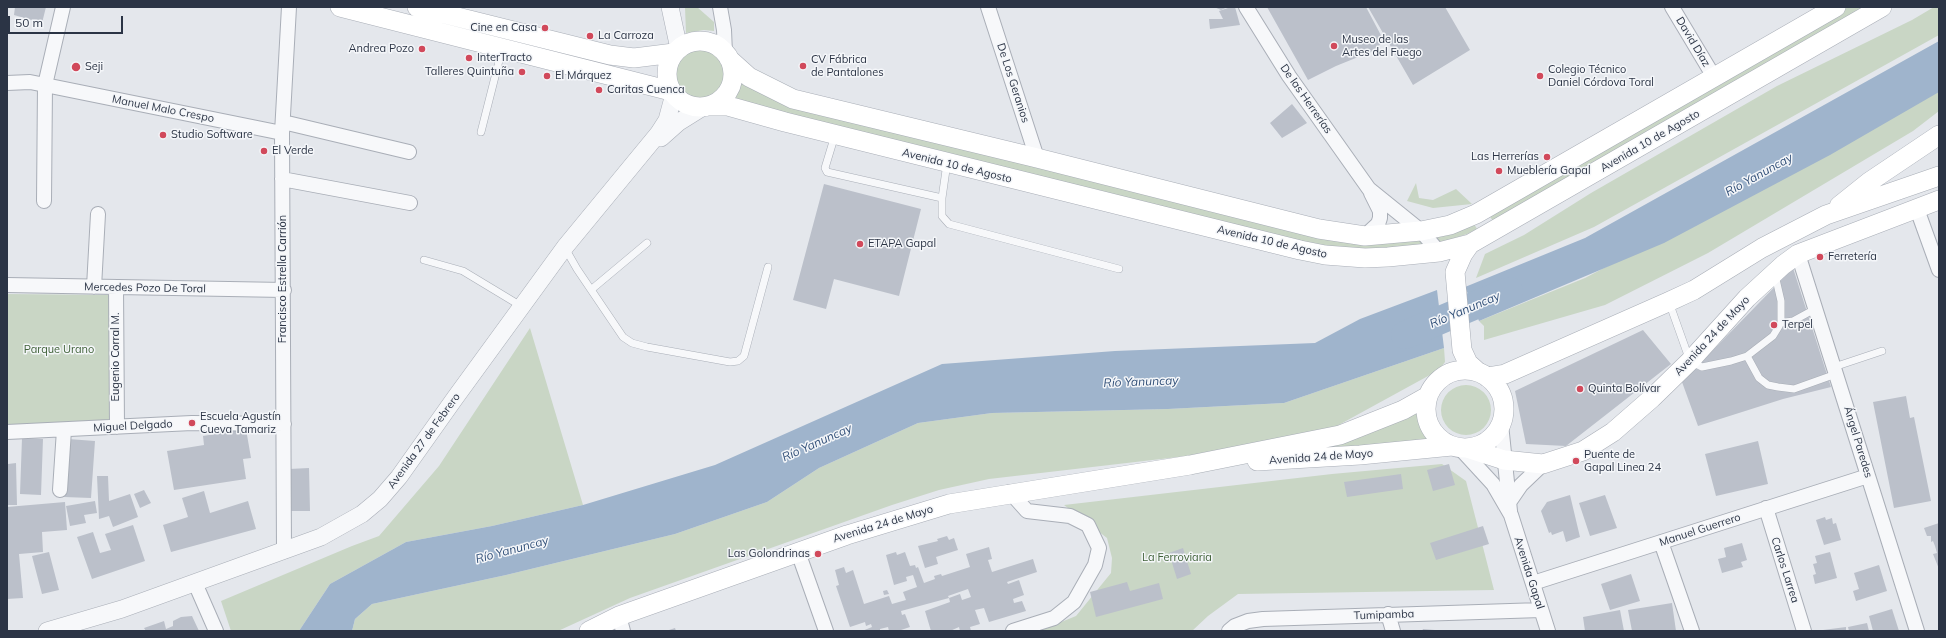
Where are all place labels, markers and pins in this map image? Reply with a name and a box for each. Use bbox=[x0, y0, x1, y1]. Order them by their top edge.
place label: Cine en Casa bbox=[470, 21, 537, 35]
marker: Cine en Casa bbox=[540, 23, 550, 33]
place label: La Carroza bbox=[598, 29, 654, 43]
marker: La Carroza bbox=[585, 31, 595, 41]
place label: Museo de las Artes del Fuego bbox=[1342, 33, 1422, 59]
marker: Museo de las Artes del Fuego bbox=[1329, 41, 1339, 51]
place label: Andrea Pozo bbox=[348, 42, 414, 56]
marker: Andrea Pozo bbox=[417, 44, 427, 54]
place label: InterTracto bbox=[477, 51, 532, 65]
marker: InterTracto bbox=[464, 53, 474, 63]
place label: CV Fábrica de Pantalones bbox=[811, 53, 884, 79]
place label: Seji bbox=[85, 60, 103, 74]
marker: Seji bbox=[70, 61, 82, 73]
marker: CV Fábrica de Pantalones bbox=[798, 61, 808, 71]
place label: Colegio Técnico Daniel Córdova Toral bbox=[1548, 63, 1654, 89]
place label: Talleres Quintuña bbox=[425, 65, 514, 79]
marker: Talleres Quintuña bbox=[517, 67, 527, 77]
place label: El Márquez bbox=[555, 69, 612, 83]
marker: El Márquez bbox=[542, 71, 552, 81]
marker: Colegio Técnico Daniel Córdova Toral bbox=[1535, 71, 1545, 81]
place label: Caritas Cuenca bbox=[607, 83, 685, 97]
marker: Caritas Cuenca bbox=[594, 85, 604, 95]
place label: Studio Software bbox=[171, 128, 253, 142]
marker: Studio Software bbox=[158, 130, 168, 140]
place label: El Verde bbox=[272, 144, 313, 158]
marker: El Verde bbox=[259, 146, 269, 156]
place label: Las Herrerías bbox=[1471, 150, 1539, 164]
marker: Las Herrerías bbox=[1542, 152, 1552, 162]
place label: Mueblería Gapal bbox=[1507, 164, 1591, 178]
marker: Mueblería Gapal bbox=[1494, 166, 1504, 176]
place label: ETAPA Gapal bbox=[868, 237, 936, 251]
marker: ETAPA Gapal bbox=[855, 239, 865, 249]
place label: Ferretería bbox=[1828, 250, 1877, 264]
marker: Ferretería bbox=[1815, 252, 1825, 262]
place label: Terpel bbox=[1782, 318, 1813, 332]
marker: Terpel bbox=[1769, 320, 1779, 330]
place label: Quinta Bolívar bbox=[1588, 382, 1661, 396]
marker: Quinta Bolívar bbox=[1575, 384, 1585, 394]
place label: Escuela Agustín Cueva Tamariz bbox=[200, 410, 281, 436]
marker: Escuela Agustín Cueva Tamariz bbox=[187, 418, 197, 428]
place label: Puente de Gapal Linea 24 bbox=[1584, 448, 1661, 474]
marker: Puente de Gapal Linea 24 bbox=[1571, 456, 1581, 466]
place label: Las Golondrinas bbox=[728, 547, 810, 561]
marker: Las Golondrinas bbox=[813, 549, 823, 559]

